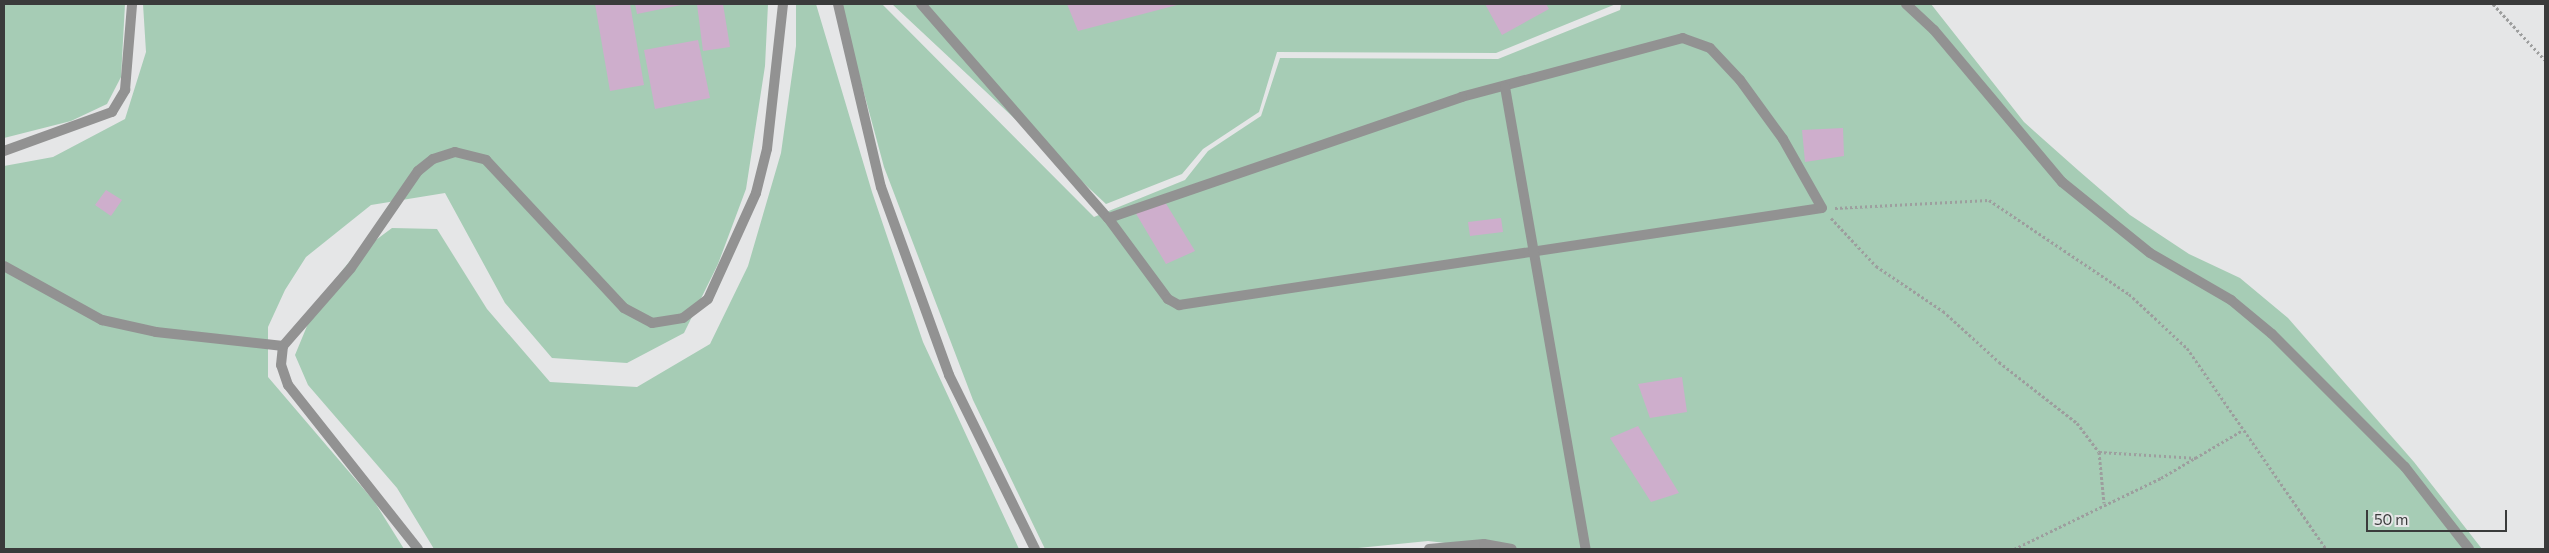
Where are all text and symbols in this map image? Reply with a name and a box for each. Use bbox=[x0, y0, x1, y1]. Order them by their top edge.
scale bar bbox=[2369, 500, 2510, 532]
text: 50 m bbox=[2374, 510, 2408, 528]

